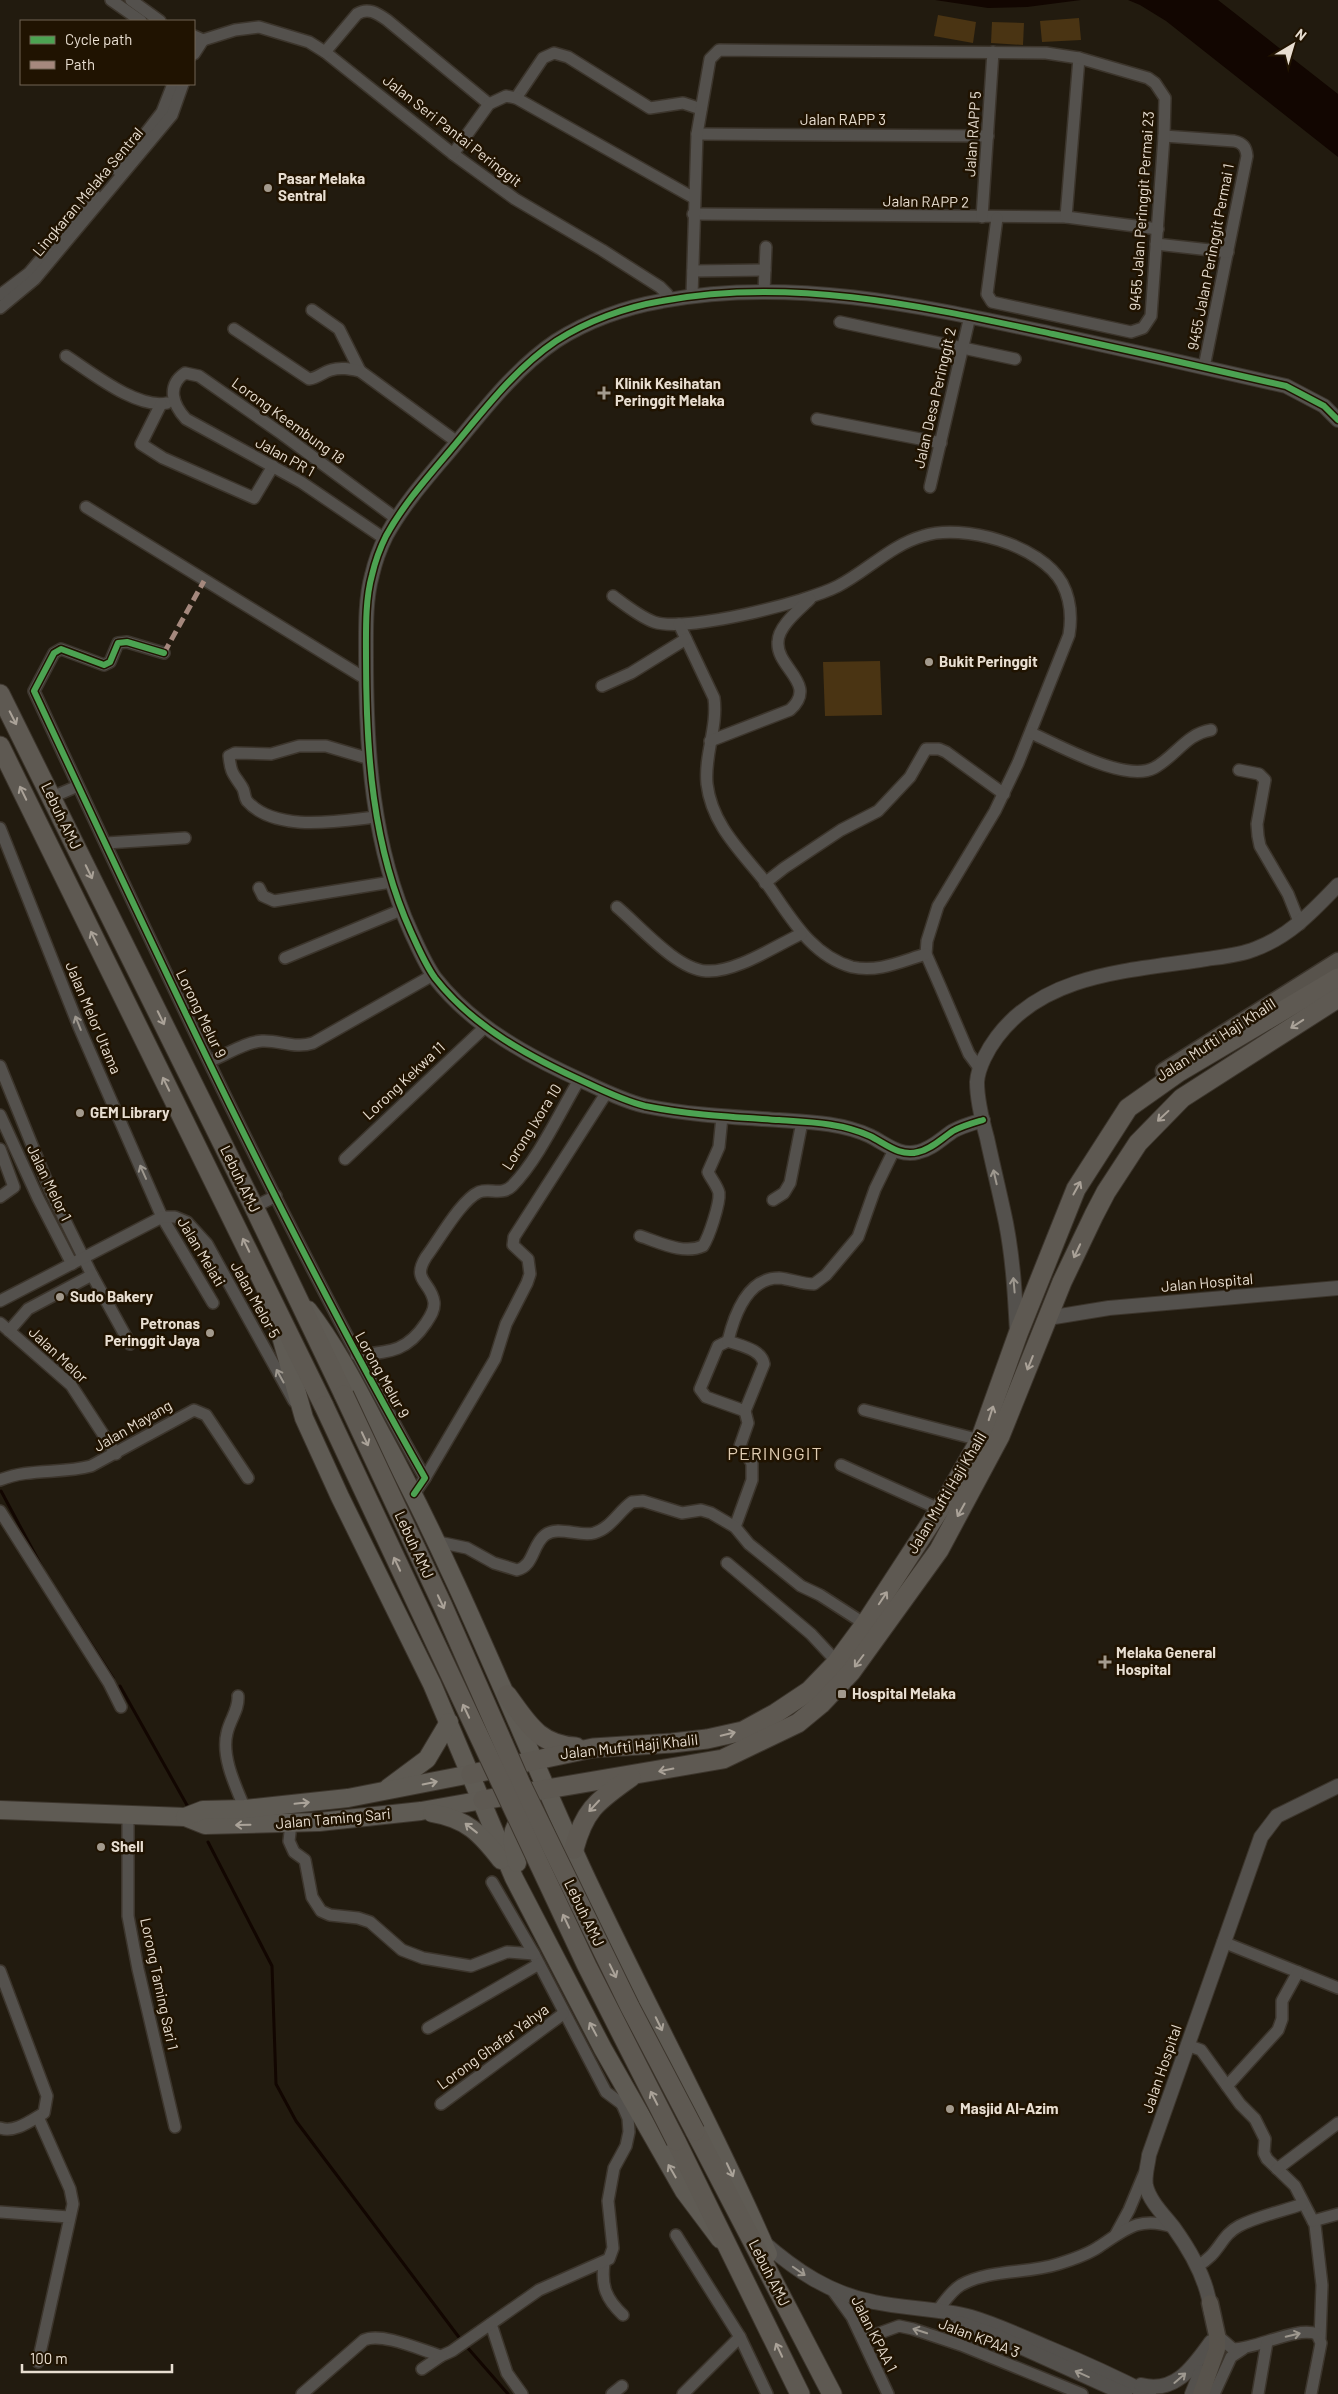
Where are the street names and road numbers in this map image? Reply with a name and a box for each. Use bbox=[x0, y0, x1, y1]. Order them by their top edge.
street label: Jalan Seri Pantai Peringgit bbox=[380, 70, 526, 190]
street label: Jalan RAPP 5 bbox=[960, 90, 984, 177]
street label: Jalan RAPP 3 bbox=[800, 110, 886, 128]
street label: 9455 Jalan Peringgit Permai 23 bbox=[1125, 111, 1157, 311]
street label: Lingkaran Melaka Sentral bbox=[28, 123, 146, 259]
street label: 9455 Jalan Peringgit Permai 1 bbox=[1183, 162, 1237, 352]
street label: Jalan RAPP 2 bbox=[883, 191, 969, 211]
street label: Jalan Desa Peringgit 2 bbox=[909, 326, 959, 470]
street label: Lorong Keembung 18 bbox=[229, 373, 349, 467]
street label: Jalan PR 1 bbox=[253, 433, 318, 480]
street label: Lebuh AMJ bbox=[38, 779, 86, 852]
street label: Jalan Melor Utama bbox=[62, 959, 126, 1076]
street label: Lorong Melur 9 bbox=[173, 967, 231, 1061]
street label: Jalan Mufti Haji Khalil bbox=[1152, 994, 1278, 1084]
street label: Lorong Kekwa 11 bbox=[359, 1038, 448, 1123]
street label: Lorong Ixora 10 bbox=[498, 1080, 565, 1173]
street label: Jalan Melor 1 bbox=[24, 1142, 76, 1224]
street label: Lebuh AMJ bbox=[217, 1142, 265, 1215]
street label: Jalan Melati bbox=[174, 1214, 230, 1289]
street label: Jalan Melor 5 bbox=[227, 1258, 284, 1341]
street label: Jalan Hospital bbox=[1160, 1269, 1254, 1295]
street label: Jalan Melor bbox=[25, 1322, 92, 1387]
street label: Lorong Melur 9 bbox=[352, 1328, 414, 1421]
street label: Jalan Mayang bbox=[90, 1395, 175, 1455]
street label: Jalan Mufti Haji Khalil bbox=[903, 1428, 990, 1556]
street label: Lebuh AMJ bbox=[391, 1508, 438, 1581]
street label: Jalan Mufti Haji Khalil bbox=[559, 1730, 699, 1762]
street label: Jalan Taming Sari bbox=[275, 1804, 391, 1832]
street label: Lebuh AMJ bbox=[561, 1876, 609, 1949]
street label: Lorong Taming Sari 1 bbox=[137, 1916, 183, 2052]
street label: Lorong Ghafar Yahya bbox=[433, 2000, 552, 2093]
street label: Jalan Hospital bbox=[1138, 2022, 1185, 2115]
street label: Lebuh AMJ bbox=[745, 2236, 794, 2309]
street label: Jalan KPAA 1 bbox=[848, 2293, 902, 2374]
street label: Jalan KPAA 3 bbox=[936, 2313, 1022, 2361]

